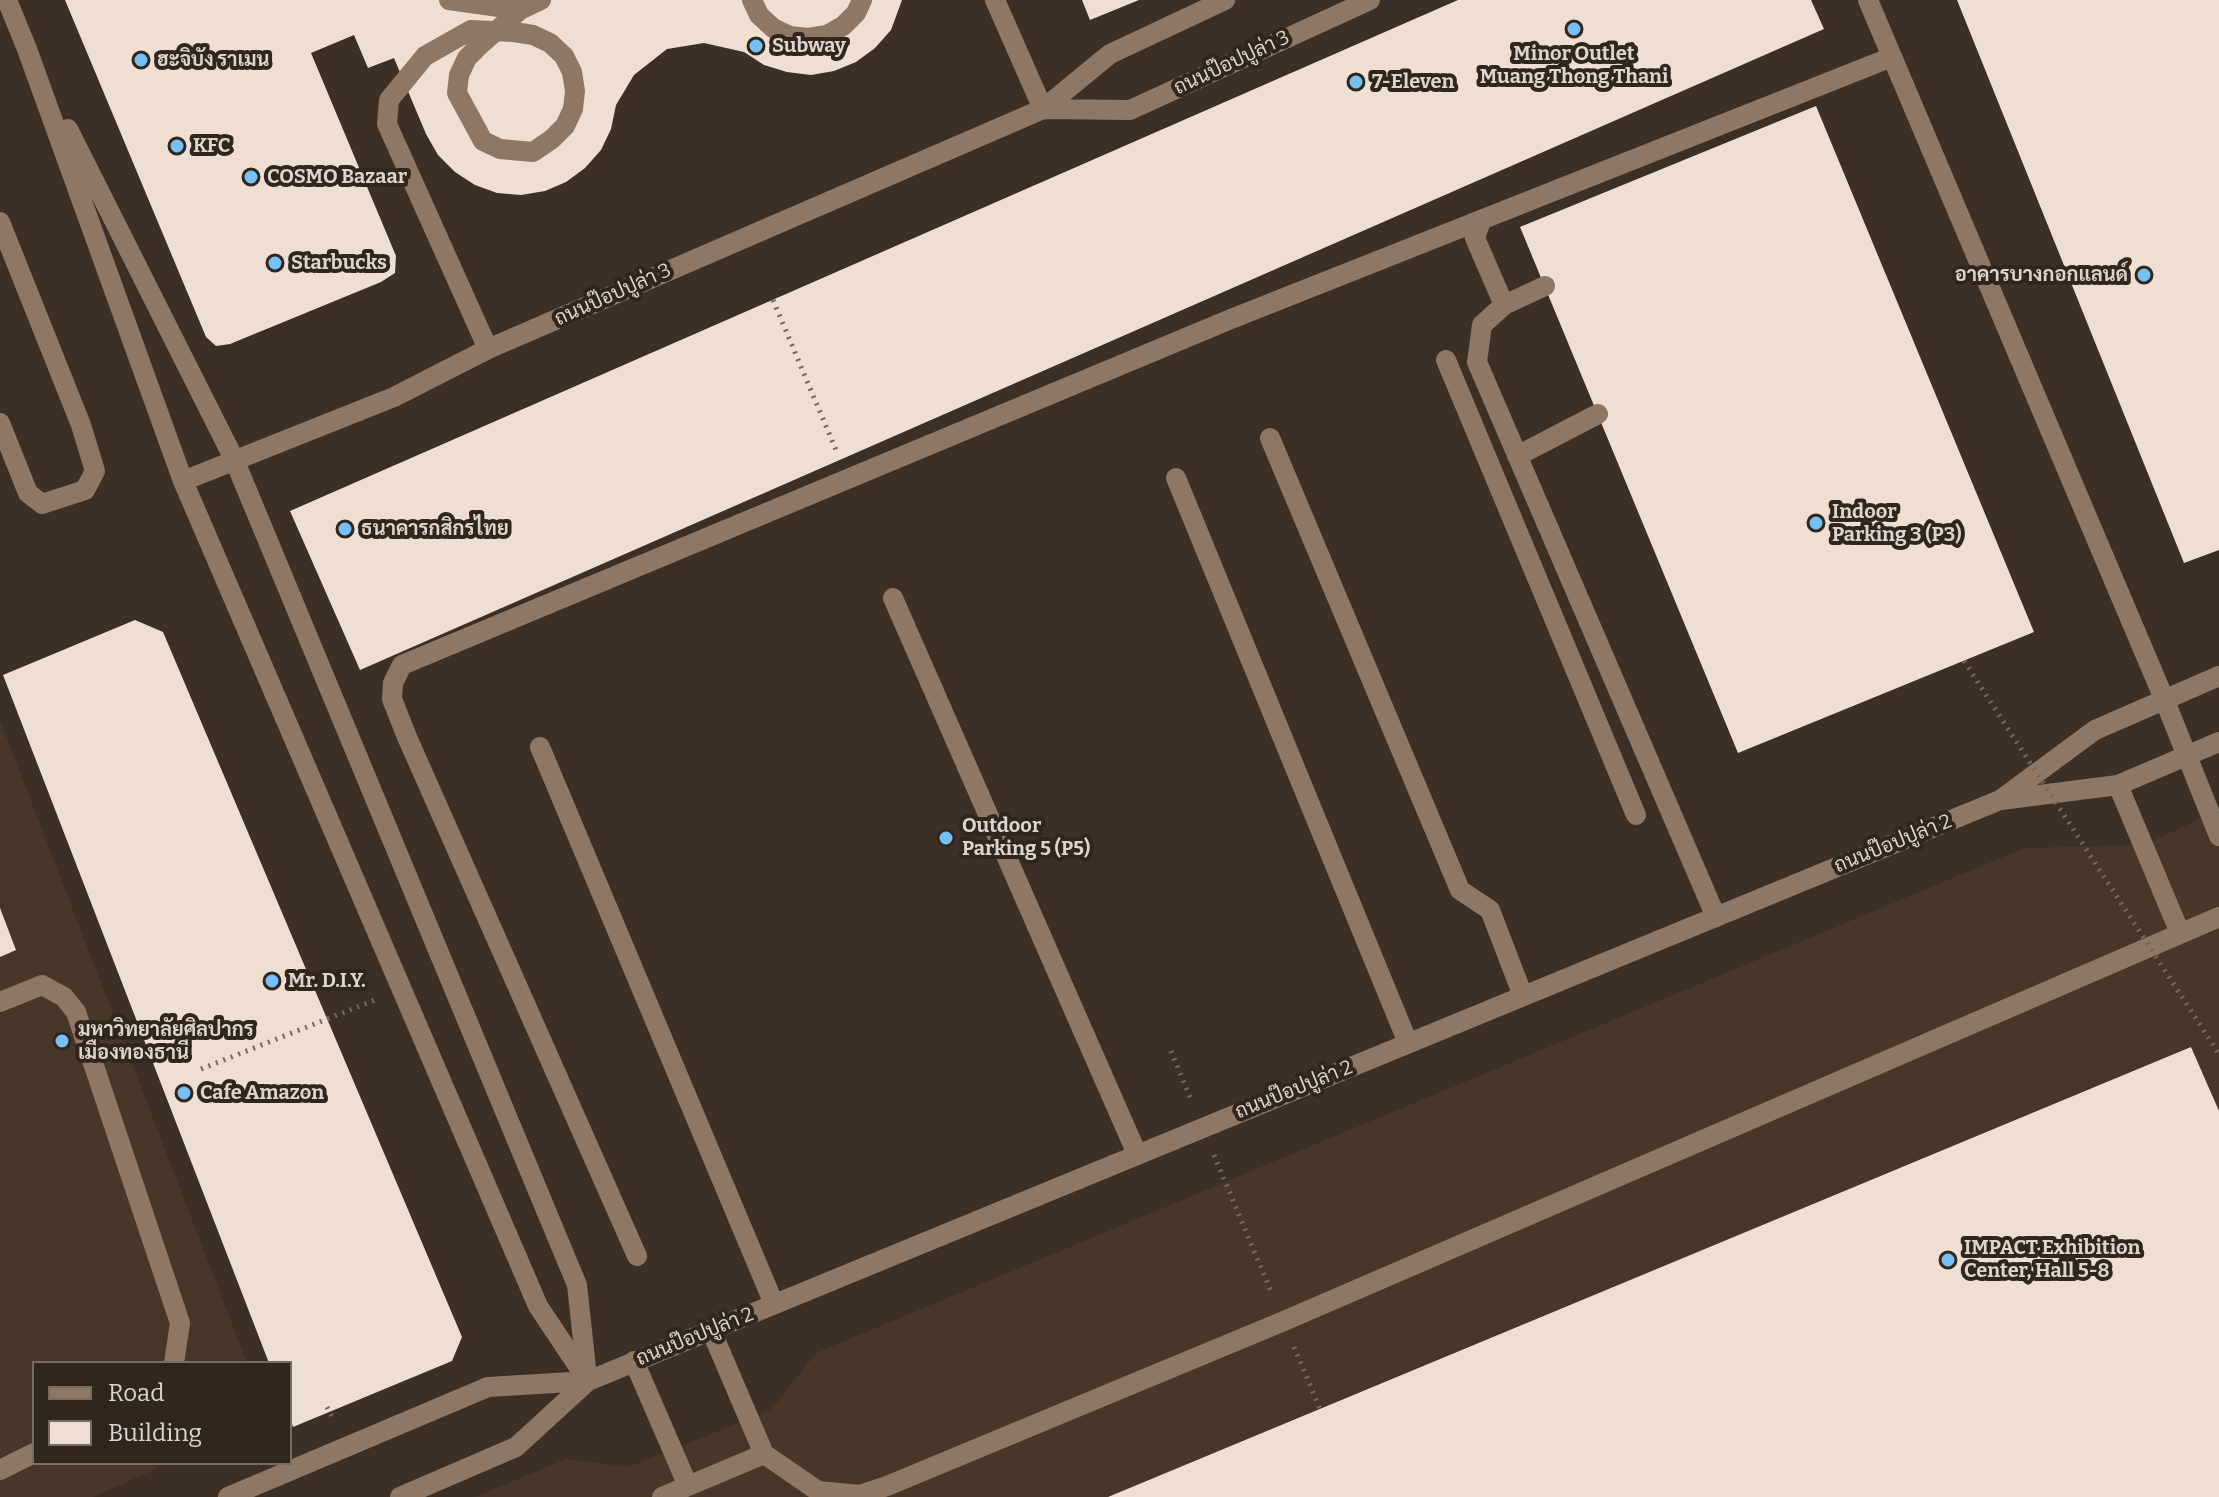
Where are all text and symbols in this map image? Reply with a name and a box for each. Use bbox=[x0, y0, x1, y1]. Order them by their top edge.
marker: Minor Outlet Muang Thong Thani bbox=[1565, 20, 1583, 38]
street label: ถนนป๊อปปูล่า 3 bbox=[1170, 26, 1294, 100]
place label: Subway bbox=[772, 34, 846, 58]
marker: Subway bbox=[747, 37, 765, 55]
place label: Minor Outlet Muang Thong Thani bbox=[1480, 42, 1668, 89]
place label: ฮะจิบัง ราเมน bbox=[157, 48, 270, 72]
marker: ฮะจิบัง ราเมน bbox=[132, 51, 150, 69]
place label: 7-Eleven bbox=[1372, 70, 1454, 94]
marker: 7-Eleven bbox=[1347, 73, 1365, 91]
place label: KFC bbox=[193, 134, 230, 158]
marker: KFC bbox=[168, 137, 186, 155]
place label: COSMO Bazaar bbox=[267, 165, 407, 189]
marker: COSMO Bazaar bbox=[242, 168, 260, 186]
place label: Starbucks bbox=[291, 251, 387, 275]
marker: Starbucks bbox=[266, 254, 284, 272]
street label: ถนนป๊อปปูล่า 3 bbox=[551, 259, 675, 331]
place label: อาคารบางกอกแลนด์ bbox=[1955, 263, 2128, 287]
marker: อาคารบางกอกแลนด์ bbox=[2135, 266, 2153, 284]
place label: Indoor Parking 3 (P3) bbox=[1832, 500, 1961, 547]
marker: Indoor Parking 3 (P3) bbox=[1807, 514, 1825, 532]
place label: ธนาคารกสิกรไทย bbox=[361, 517, 509, 541]
marker: ธนาคารกสิกรไทย bbox=[336, 520, 354, 538]
street label: ถนนป๊อปปูล่า 2 bbox=[1831, 810, 1955, 878]
place label: Outdoor Parking 5 (P5) bbox=[962, 814, 1090, 861]
marker: Outdoor Parking 5 (P5) bbox=[937, 829, 955, 847]
place label: Mr. D.I.Y. bbox=[288, 969, 366, 993]
marker: Mr. D.I.Y. bbox=[263, 972, 281, 990]
place label: มหาวิทยาลัยศิลปากร เมืองทองธานี bbox=[78, 1018, 254, 1065]
marker: มหาวิทยาลัยศิลปากร เมืองทองธานี bbox=[53, 1032, 71, 1050]
street label: ถนนป๊อปปูล่า 2 bbox=[1232, 1056, 1356, 1124]
place label: Cafe Amazon bbox=[200, 1081, 324, 1105]
marker: Cafe Amazon bbox=[175, 1084, 193, 1102]
place label: IMPACT Exhibition Center, Hall 5-8 bbox=[1964, 1236, 2140, 1283]
marker: IMPACT Exhibition Center, Hall 5-8 bbox=[1939, 1251, 1957, 1269]
street label: ถนนป๊อปปูล่า 2 bbox=[633, 1303, 757, 1371]
legend bbox=[32, 1361, 292, 1465]
text: Road bbox=[108, 1379, 164, 1407]
text: Building bbox=[108, 1419, 202, 1447]

